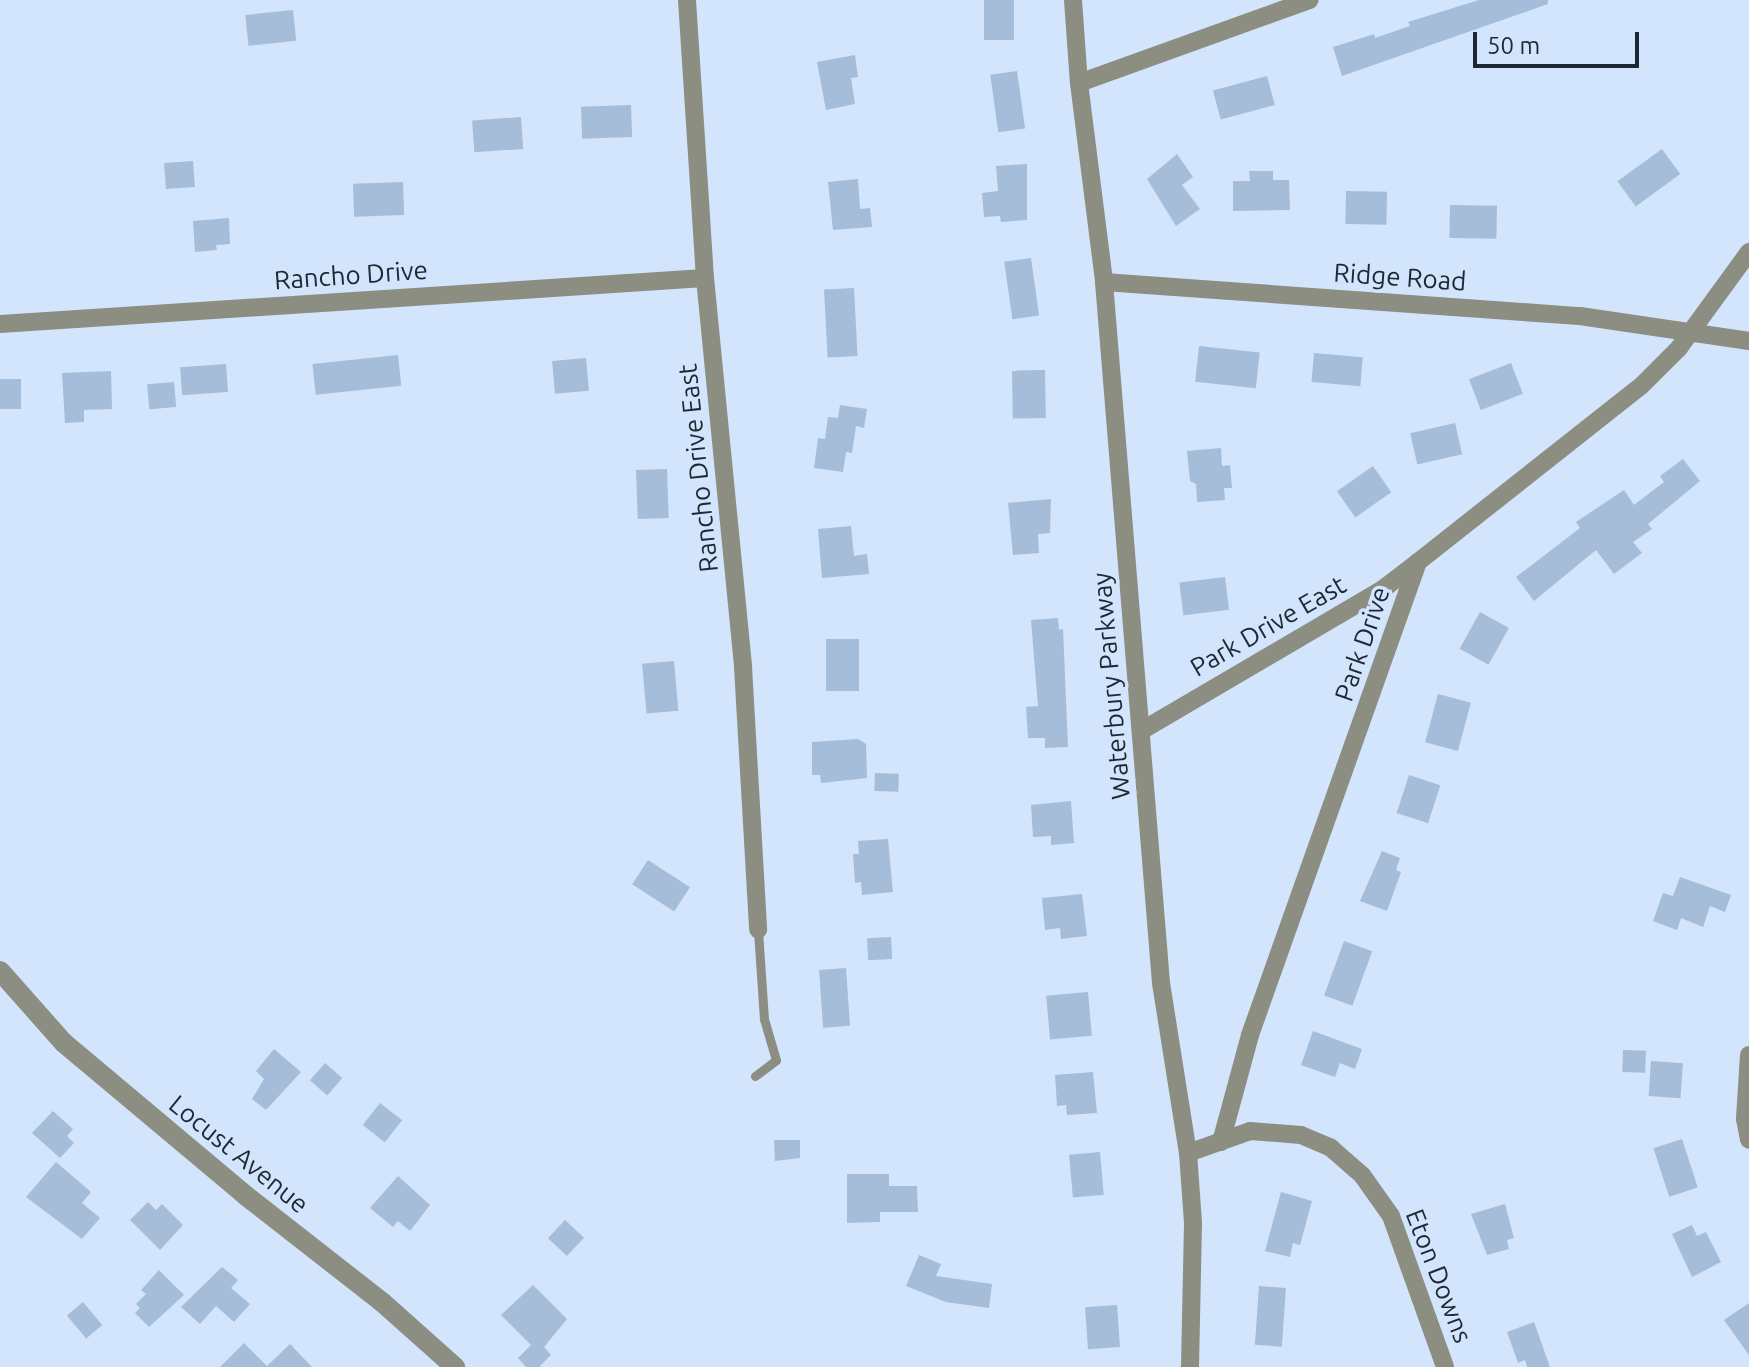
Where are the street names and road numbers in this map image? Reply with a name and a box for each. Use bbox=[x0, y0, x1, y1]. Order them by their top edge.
street label: Rancho Drive bbox=[273, 254, 429, 296]
street label: Ridge Road bbox=[1333, 257, 1467, 297]
street label: Rancho Drive East bbox=[672, 362, 724, 574]
street label: Park Drive East bbox=[1185, 569, 1351, 683]
street label: Waterbury Parkway bbox=[1086, 571, 1136, 801]
street label: Park Drive bbox=[1328, 583, 1396, 705]
street label: Locust Avenue bbox=[163, 1088, 315, 1220]
street label: Eton Downs bbox=[1399, 1205, 1479, 1347]

